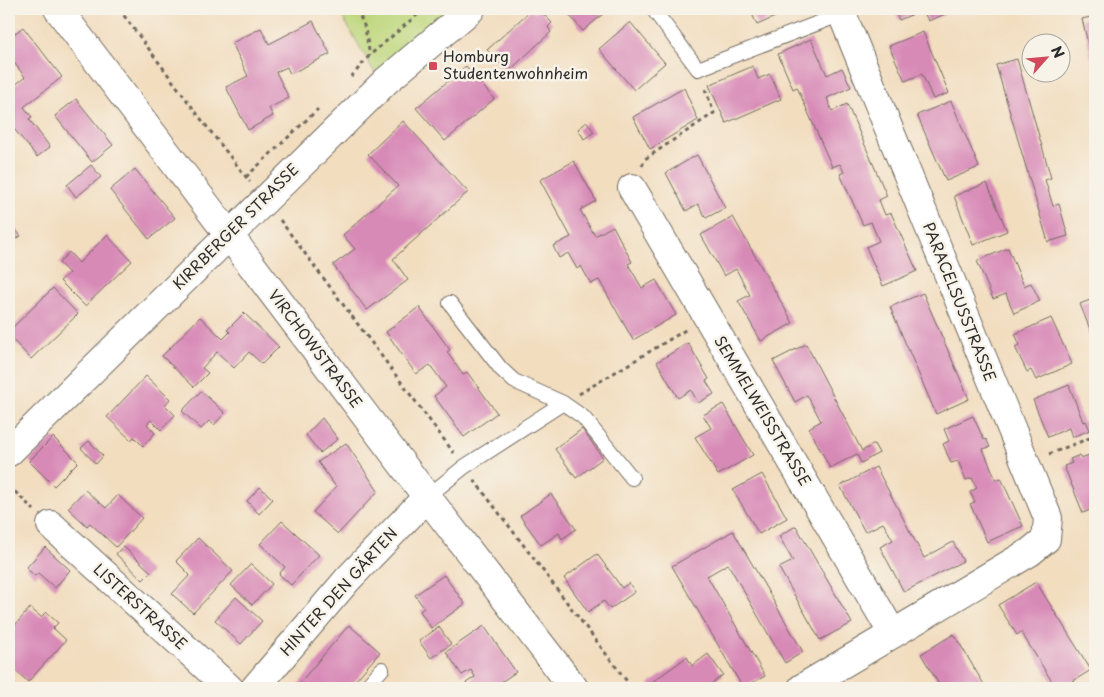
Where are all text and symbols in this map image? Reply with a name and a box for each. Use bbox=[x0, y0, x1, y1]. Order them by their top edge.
north arrow bbox=[1022, 32, 1072, 82]
text: N bbox=[1046, 42, 1070, 62]
place label: Homburg Studentenwohnheim bbox=[443, 44, 588, 84]
marker: Homburg Studentenwohnheim bbox=[427, 60, 439, 72]
street label: KIRRBERGER STRASSE bbox=[166, 157, 303, 294]
street label: PARACELSUSSTRASSE bbox=[918, 218, 1003, 385]
street label: VIRCHOWSTRASSE bbox=[264, 284, 369, 412]
street label: SEMMELWEISSTRASSE bbox=[709, 331, 817, 490]
street label: HINTER DEN GÄRTEN bbox=[274, 522, 402, 660]
street label: LISTERSTRASSE bbox=[89, 557, 193, 654]

